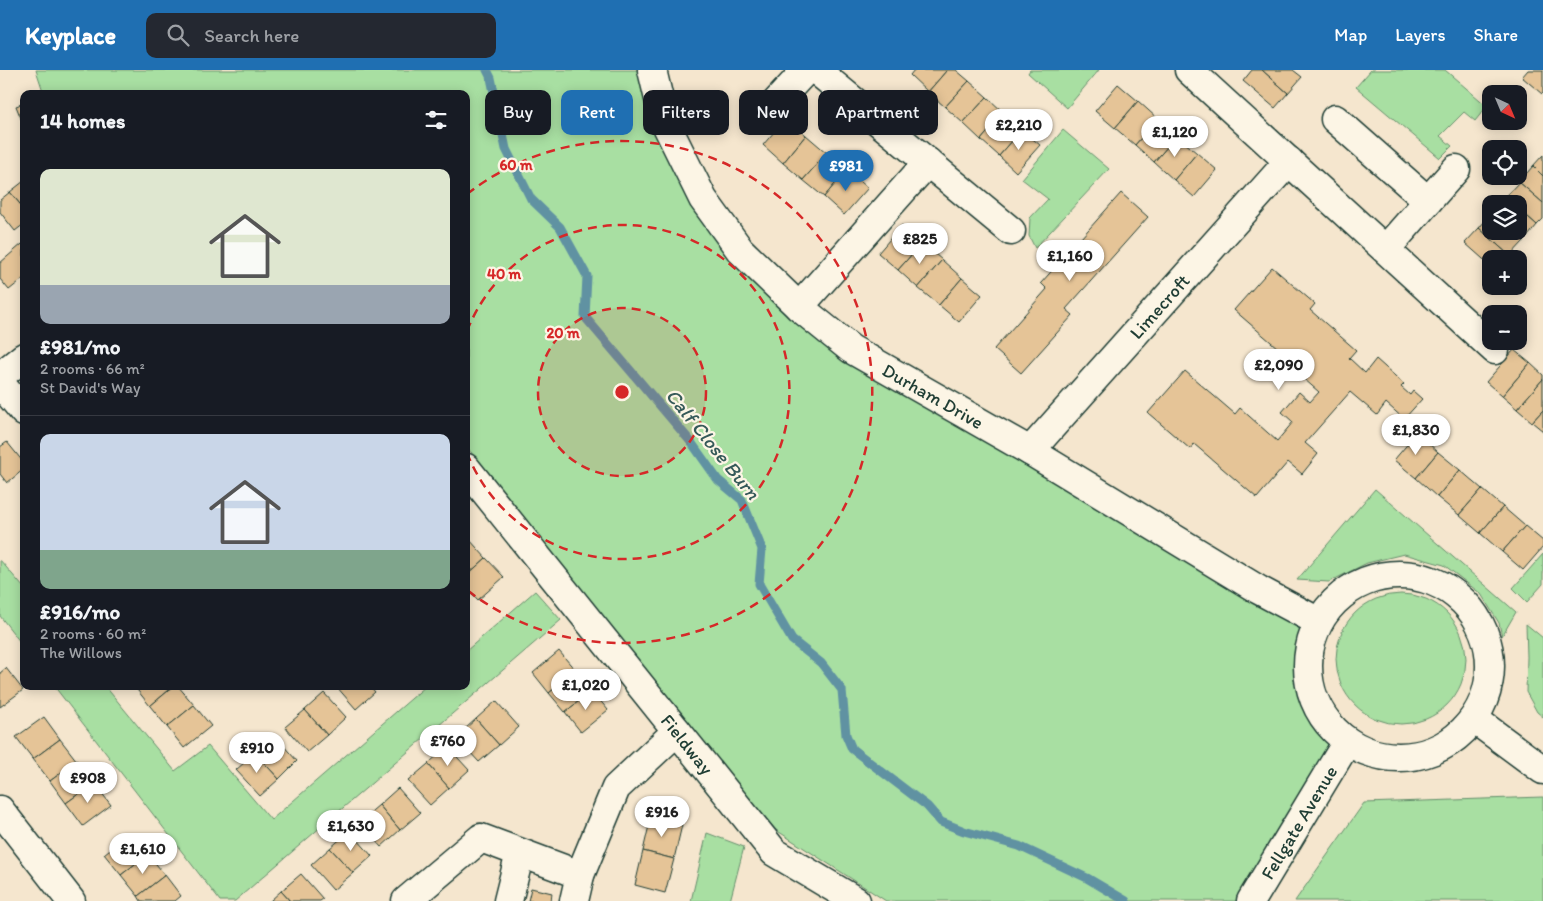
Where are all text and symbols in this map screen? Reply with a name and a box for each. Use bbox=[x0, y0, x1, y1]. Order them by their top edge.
search box bbox=[146, 13, 496, 58]
text: Keyplace bbox=[25, 21, 116, 50]
icon: search bbox=[164, 21, 192, 49]
text: Search here bbox=[204, 24, 299, 47]
text: Map bbox=[1334, 24, 1367, 46]
text: Layers bbox=[1395, 24, 1445, 46]
text: Share bbox=[1473, 24, 1518, 46]
north arrow bbox=[1482, 85, 1528, 130]
map controls bbox=[1482, 85, 1527, 350]
chip: Buy bbox=[485, 90, 551, 135]
chip: Rent bbox=[561, 90, 633, 135]
chip: Filters bbox=[643, 90, 729, 135]
chip: New bbox=[739, 90, 808, 135]
chip: Apartment bbox=[818, 90, 938, 135]
icon: filters bbox=[422, 106, 450, 134]
text: 14 homes bbox=[40, 108, 125, 133]
pin: £2,210 bbox=[978, 108, 1060, 151]
text: £2,210 bbox=[996, 115, 1042, 134]
pin: £1,120 bbox=[1134, 116, 1216, 158]
text: £1,120 bbox=[1152, 122, 1198, 141]
button: locate bbox=[1482, 140, 1527, 185]
pin: £981 bbox=[816, 150, 876, 192]
text: 60 m bbox=[499, 156, 533, 174]
text: £981 bbox=[829, 156, 863, 175]
button: layers bbox=[1482, 195, 1527, 240]
icon: home bbox=[200, 201, 290, 291]
pin: £825 bbox=[890, 222, 950, 265]
text: £825 bbox=[903, 229, 937, 248]
pin: £1,160 bbox=[1029, 240, 1111, 282]
text: £1,160 bbox=[1047, 246, 1093, 265]
button: + bbox=[1482, 250, 1527, 295]
text: 40 m bbox=[487, 265, 522, 283]
street label: Limecroft bbox=[1125, 269, 1195, 344]
button: − bbox=[1482, 305, 1527, 350]
text: 20 m bbox=[546, 324, 580, 342]
text: £981/mo bbox=[40, 334, 121, 359]
pin: £2,090 bbox=[1238, 348, 1320, 391]
text: £2,090 bbox=[1255, 355, 1303, 374]
street label: Durham Drive bbox=[878, 358, 988, 434]
text: 2 rooms · 66 m² bbox=[40, 359, 145, 378]
text: St David's Way bbox=[40, 378, 140, 397]
centre of rings bbox=[613, 383, 631, 401]
water label: Calf Close Burn bbox=[661, 384, 765, 505]
pin: £1,830 bbox=[1375, 414, 1457, 456]
text: £1,830 bbox=[1392, 420, 1440, 439]
icon: home bbox=[200, 467, 290, 557]
text: £916/mo bbox=[40, 599, 120, 624]
text: 2 rooms · 60 m² bbox=[40, 624, 146, 643]
text: The Willows bbox=[40, 643, 122, 662]
pin: £1,020 bbox=[545, 668, 627, 711]
text: £1,020 bbox=[562, 675, 610, 694]
street label: Fieldway bbox=[656, 710, 718, 779]
pin: £760 bbox=[418, 724, 478, 767]
text: £760 bbox=[431, 731, 465, 750]
pin: £910 bbox=[227, 732, 287, 774]
text: £910 bbox=[240, 738, 274, 757]
street label: Fellgate Avenue bbox=[1256, 761, 1342, 884]
pin: £908 bbox=[58, 762, 118, 804]
text: £908 bbox=[70, 768, 106, 787]
pin: £916 bbox=[632, 796, 692, 838]
text: £916 bbox=[646, 802, 678, 821]
pin: £1,630 bbox=[310, 810, 392, 852]
text: £1,630 bbox=[328, 816, 374, 835]
pin: £1,610 bbox=[102, 832, 184, 875]
text: £1,610 bbox=[120, 839, 166, 858]

